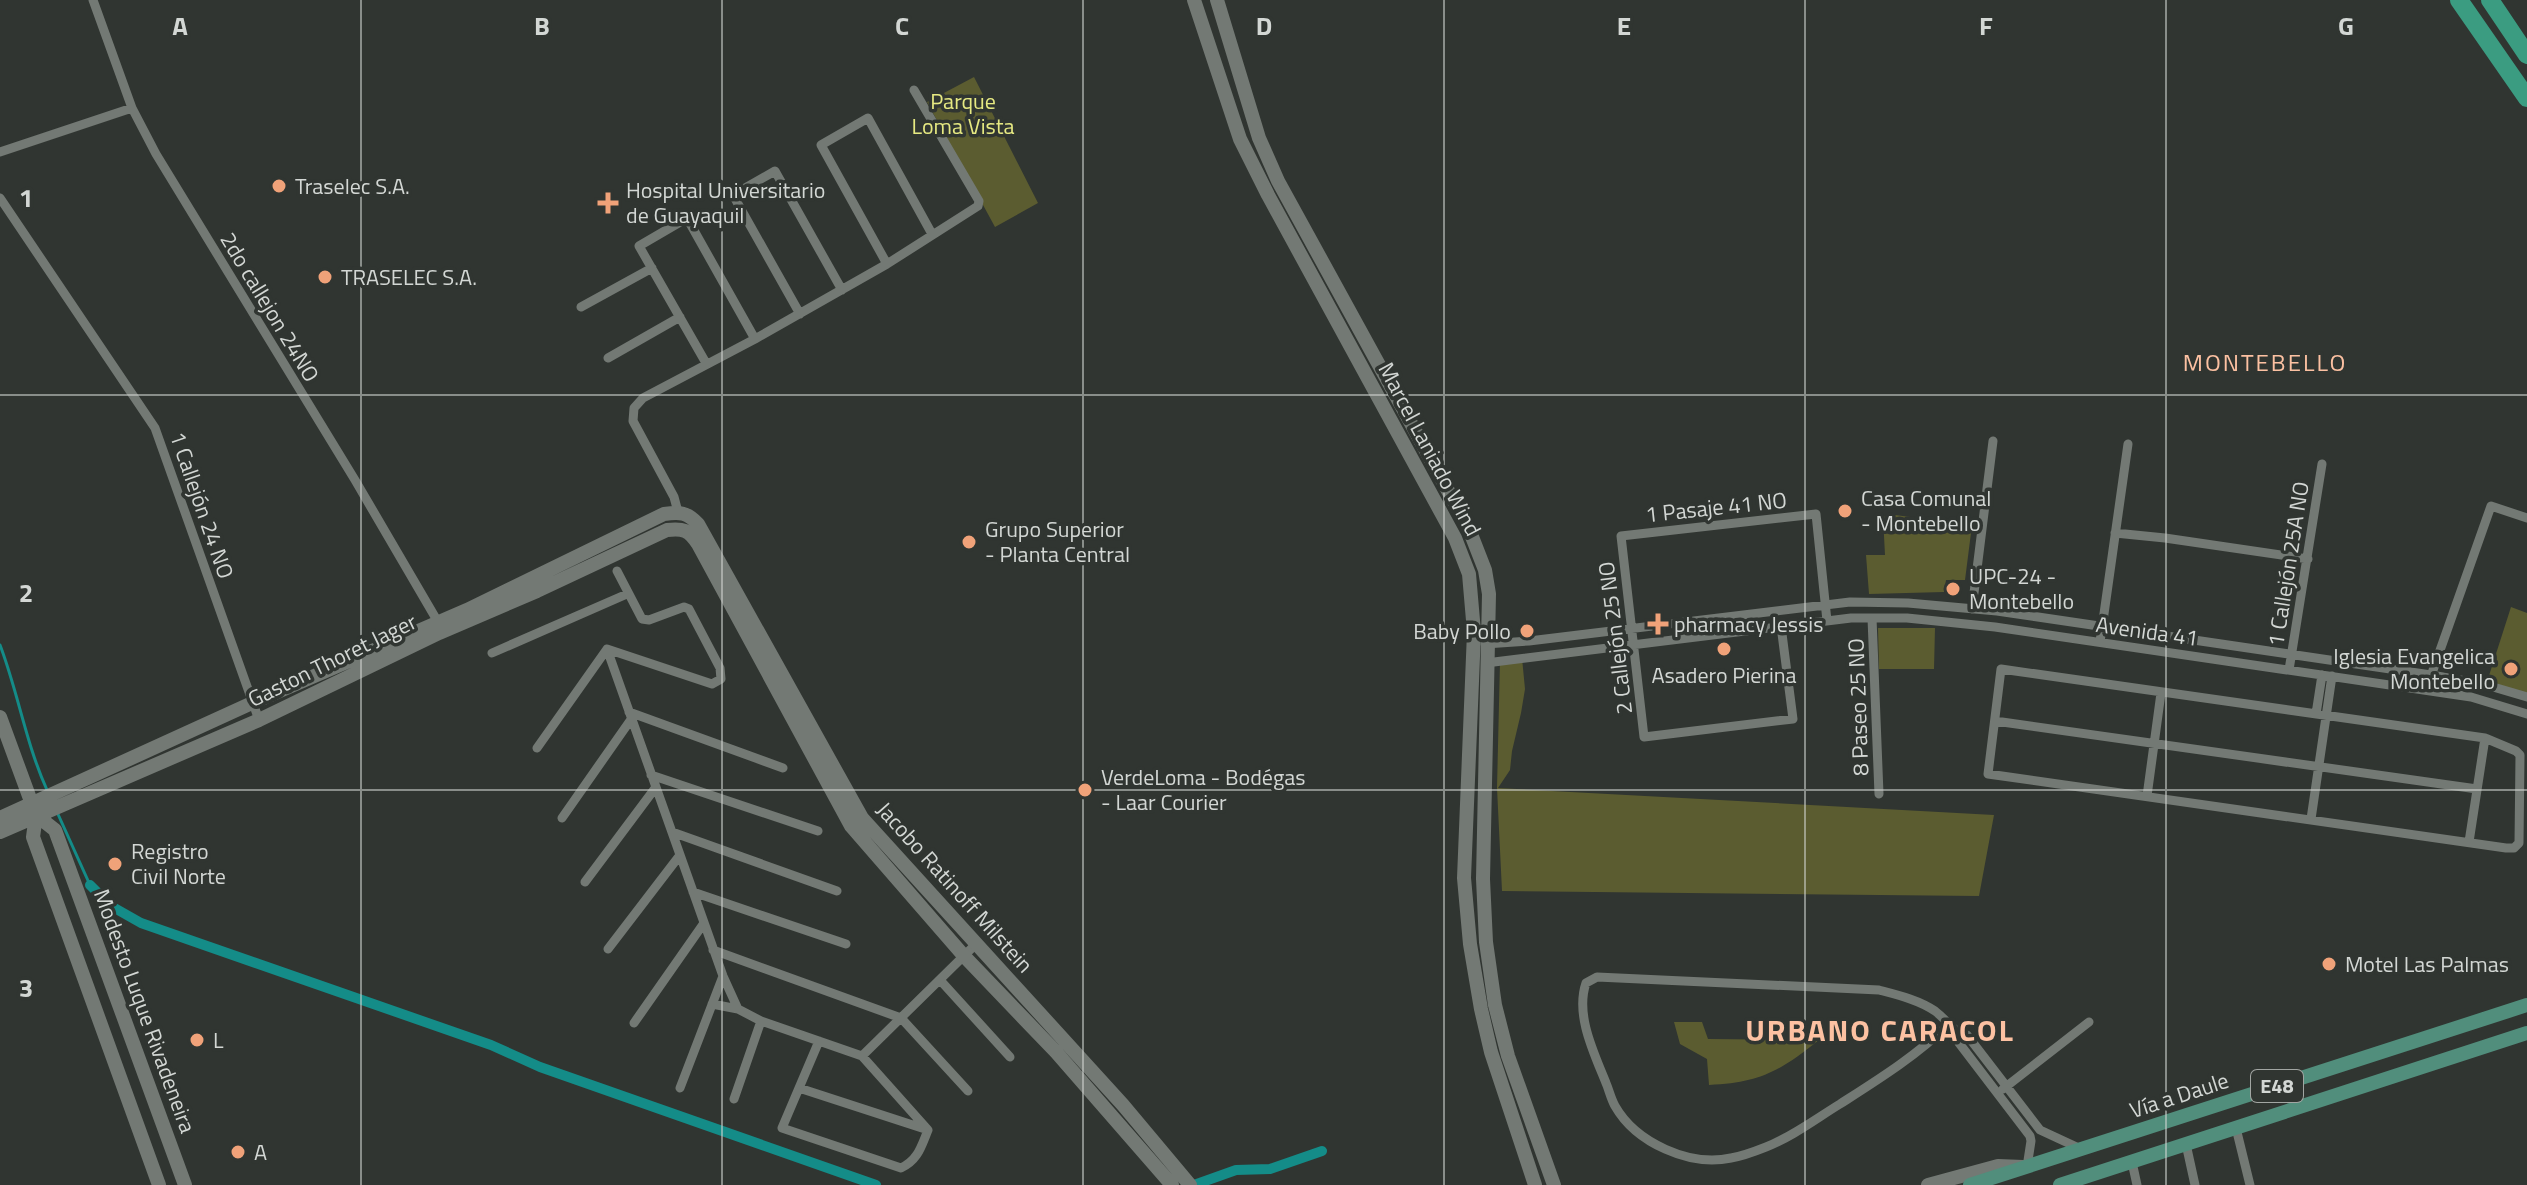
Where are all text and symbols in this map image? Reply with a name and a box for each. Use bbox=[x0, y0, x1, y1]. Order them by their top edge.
text: A bbox=[172, 6, 188, 45]
text: B bbox=[534, 6, 550, 45]
text: C bbox=[895, 6, 909, 45]
text: D bbox=[1256, 6, 1272, 45]
text: E bbox=[1617, 6, 1631, 45]
text: F bbox=[1979, 6, 1993, 45]
text: G bbox=[2338, 6, 2354, 45]
park label: Parque Loma Vista bbox=[912, 84, 1014, 143]
place label: Traselec S.A. bbox=[295, 169, 410, 203]
place label: Hospital Universitario de Guayaquil bbox=[626, 173, 825, 232]
marker: Traselec S.A. bbox=[270, 177, 288, 195]
text: 1 bbox=[19, 178, 33, 217]
marker: Hospital Universitario de Guayaquil bbox=[597, 192, 619, 214]
street label: 2do callejon 24NO bbox=[212, 226, 328, 388]
place label: TRASELEC S.A. bbox=[341, 260, 477, 294]
marker: TRASELEC S.A. bbox=[316, 268, 334, 286]
district label: MONTEBELLO bbox=[2183, 344, 2347, 380]
street label: Marcel Laniado Wind bbox=[1370, 356, 1490, 542]
street label: 1 Callejón 24 NO bbox=[161, 427, 243, 583]
street label: 1 Callejón 25A NO bbox=[2258, 479, 2318, 649]
place label: Casa Comunal - Montebello bbox=[1861, 481, 1991, 540]
street label: 1 Pasaje 41 NO bbox=[1644, 483, 1788, 531]
marker: Casa Comunal - Montebello bbox=[1836, 502, 1854, 520]
place label: Grupo Superior - Planta Central bbox=[985, 512, 1130, 571]
marker: Grupo Superior - Planta Central bbox=[960, 533, 978, 551]
place label: UPC-24 - Montebello bbox=[1969, 559, 2074, 618]
street label: 2 Callejón 25 NO bbox=[1589, 560, 1641, 716]
text: 2 bbox=[19, 573, 33, 612]
marker: UPC-24 - Montebello bbox=[1944, 580, 1962, 598]
street label: Gaston Thoret Jager bbox=[242, 604, 423, 716]
place label: pharmacy Jessis bbox=[1674, 607, 1823, 641]
street label: Avenida 41 bbox=[2094, 607, 2200, 655]
place label: Baby Pollo bbox=[1413, 614, 1511, 648]
marker: pharmacy Jessis bbox=[1649, 615, 1667, 633]
marker: Baby Pollo bbox=[1518, 622, 1536, 640]
street label: 8 Paseo 25 NO bbox=[1839, 638, 1877, 776]
place label: Iglesia Evangelica Montebello bbox=[2333, 639, 2495, 698]
marker: Asadero Pierina bbox=[1715, 640, 1733, 658]
place label: Asadero Pierina bbox=[1651, 658, 1797, 692]
marker: Iglesia Evangelica Montebello bbox=[2502, 660, 2520, 678]
place label: VerdeLoma - Bodégas - Laar Courier bbox=[1101, 760, 1306, 819]
marker: VerdeLoma - Bodégas - Laar Courier bbox=[1076, 781, 1094, 799]
street label: Jacobo Ratinoff Milstein bbox=[869, 794, 1041, 980]
place label: Registro Civil Norte bbox=[131, 834, 226, 893]
marker: Registro Civil Norte bbox=[106, 855, 124, 873]
street label: Modesto Luque Rivadeneira bbox=[85, 884, 205, 1138]
place label: Motel Las Palmas bbox=[2345, 947, 2509, 981]
marker: Motel Las Palmas bbox=[2320, 955, 2338, 973]
text: 3 bbox=[19, 968, 33, 1007]
district label: URBANO CARACOL bbox=[1745, 1007, 2015, 1053]
place label: L bbox=[213, 1023, 224, 1057]
marker: L bbox=[188, 1031, 206, 1049]
street label: Vía a Daule bbox=[2125, 1063, 2233, 1127]
road number: E48 bbox=[2251, 1070, 2303, 1102]
place label: A bbox=[254, 1135, 267, 1169]
marker: A bbox=[229, 1143, 247, 1161]

